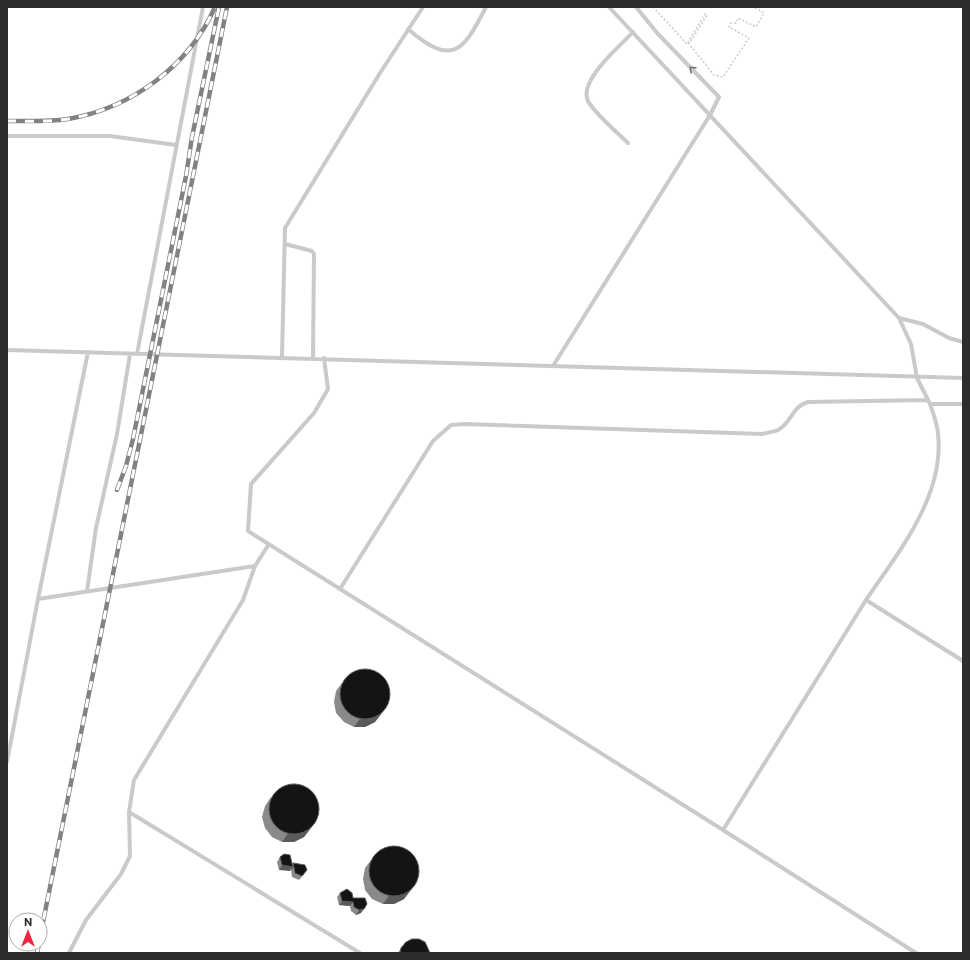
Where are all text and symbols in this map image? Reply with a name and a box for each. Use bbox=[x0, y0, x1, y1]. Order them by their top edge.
one-way arrow bbox=[689, 66, 697, 74]
north arrow bbox=[8, 912, 48, 952]
text: N bbox=[24, 915, 32, 928]

